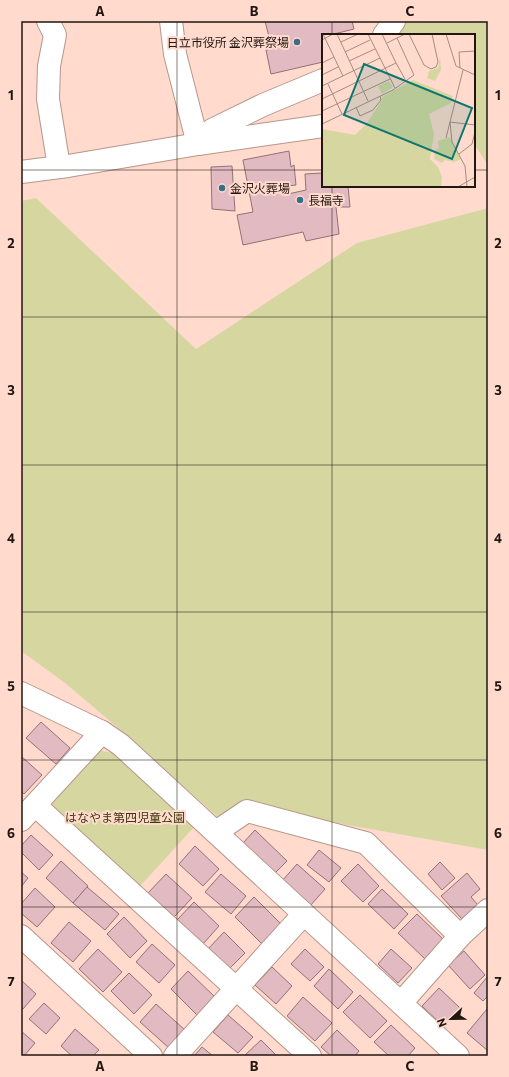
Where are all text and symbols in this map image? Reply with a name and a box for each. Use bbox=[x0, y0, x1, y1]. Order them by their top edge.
text: A bbox=[95, 3, 105, 19]
text: B bbox=[250, 3, 259, 19]
text: C bbox=[406, 3, 415, 19]
inset map bbox=[322, 34, 475, 187]
place label: 日立市役所 金沢葬祭場 bbox=[167, 35, 289, 49]
marker: 日立市役所 金沢葬祭場 bbox=[292, 37, 302, 47]
text: 1 bbox=[8, 87, 14, 103]
text: 1 bbox=[495, 87, 501, 103]
place label: 金沢火葬場 bbox=[230, 181, 290, 195]
marker: 金沢火葬場 bbox=[217, 183, 227, 193]
place label: 長福寺 bbox=[308, 193, 344, 207]
marker: 長福寺 bbox=[295, 195, 305, 205]
text: 2 bbox=[7, 235, 15, 251]
text: 2 bbox=[494, 235, 502, 251]
text: 3 bbox=[7, 382, 15, 398]
text: 3 bbox=[494, 382, 502, 398]
text: 4 bbox=[7, 530, 15, 546]
text: 4 bbox=[494, 530, 502, 546]
text: 5 bbox=[7, 678, 15, 694]
text: 5 bbox=[494, 678, 502, 694]
park label: はなやま第四児童公園 bbox=[65, 810, 185, 824]
text: 6 bbox=[7, 825, 15, 841]
text: 6 bbox=[494, 825, 502, 841]
text: 7 bbox=[7, 973, 15, 989]
text: 7 bbox=[494, 973, 502, 989]
north arrow bbox=[431, 999, 471, 1039]
text: N bbox=[434, 1017, 449, 1029]
text: A bbox=[95, 1058, 105, 1074]
text: B bbox=[250, 1058, 259, 1074]
text: C bbox=[406, 1058, 415, 1074]

